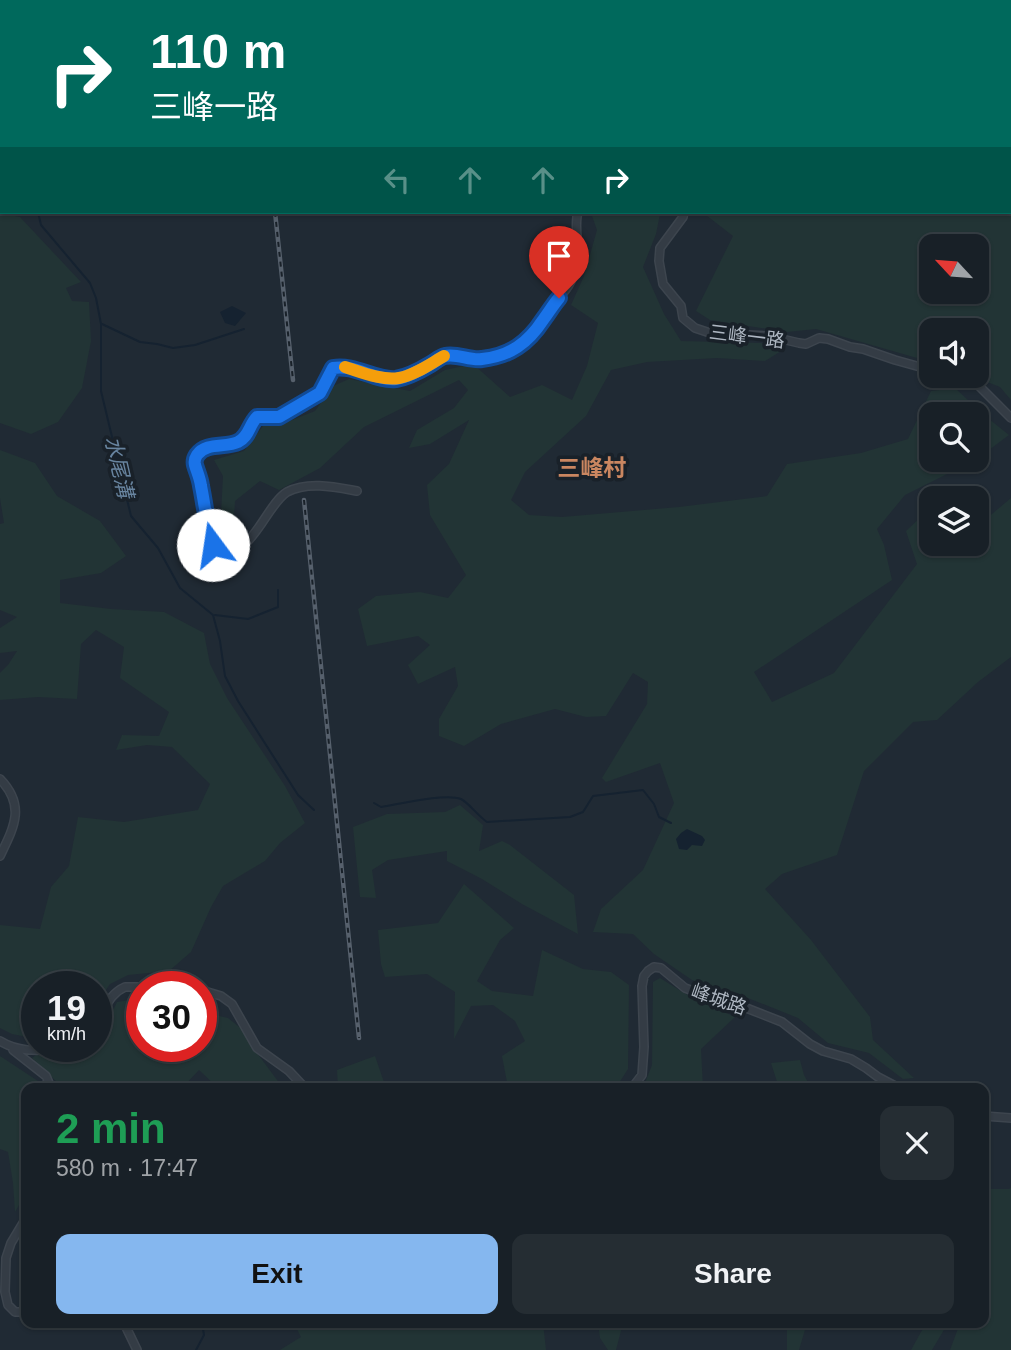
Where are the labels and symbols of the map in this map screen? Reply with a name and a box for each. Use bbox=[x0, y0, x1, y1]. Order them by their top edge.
pin bbox=[529, 226, 589, 298]
north arrow bbox=[919, 234, 989, 304]
street label: 三峰一路 bbox=[708, 321, 786, 352]
water label: 水尾溝 bbox=[101, 434, 138, 503]
district label: 三峰村 bbox=[558, 455, 627, 481]
position arrow bbox=[176, 508, 250, 582]
speed limit sign: 30 bbox=[126, 971, 217, 1062]
street label: 峰城路 bbox=[688, 980, 749, 1019]

